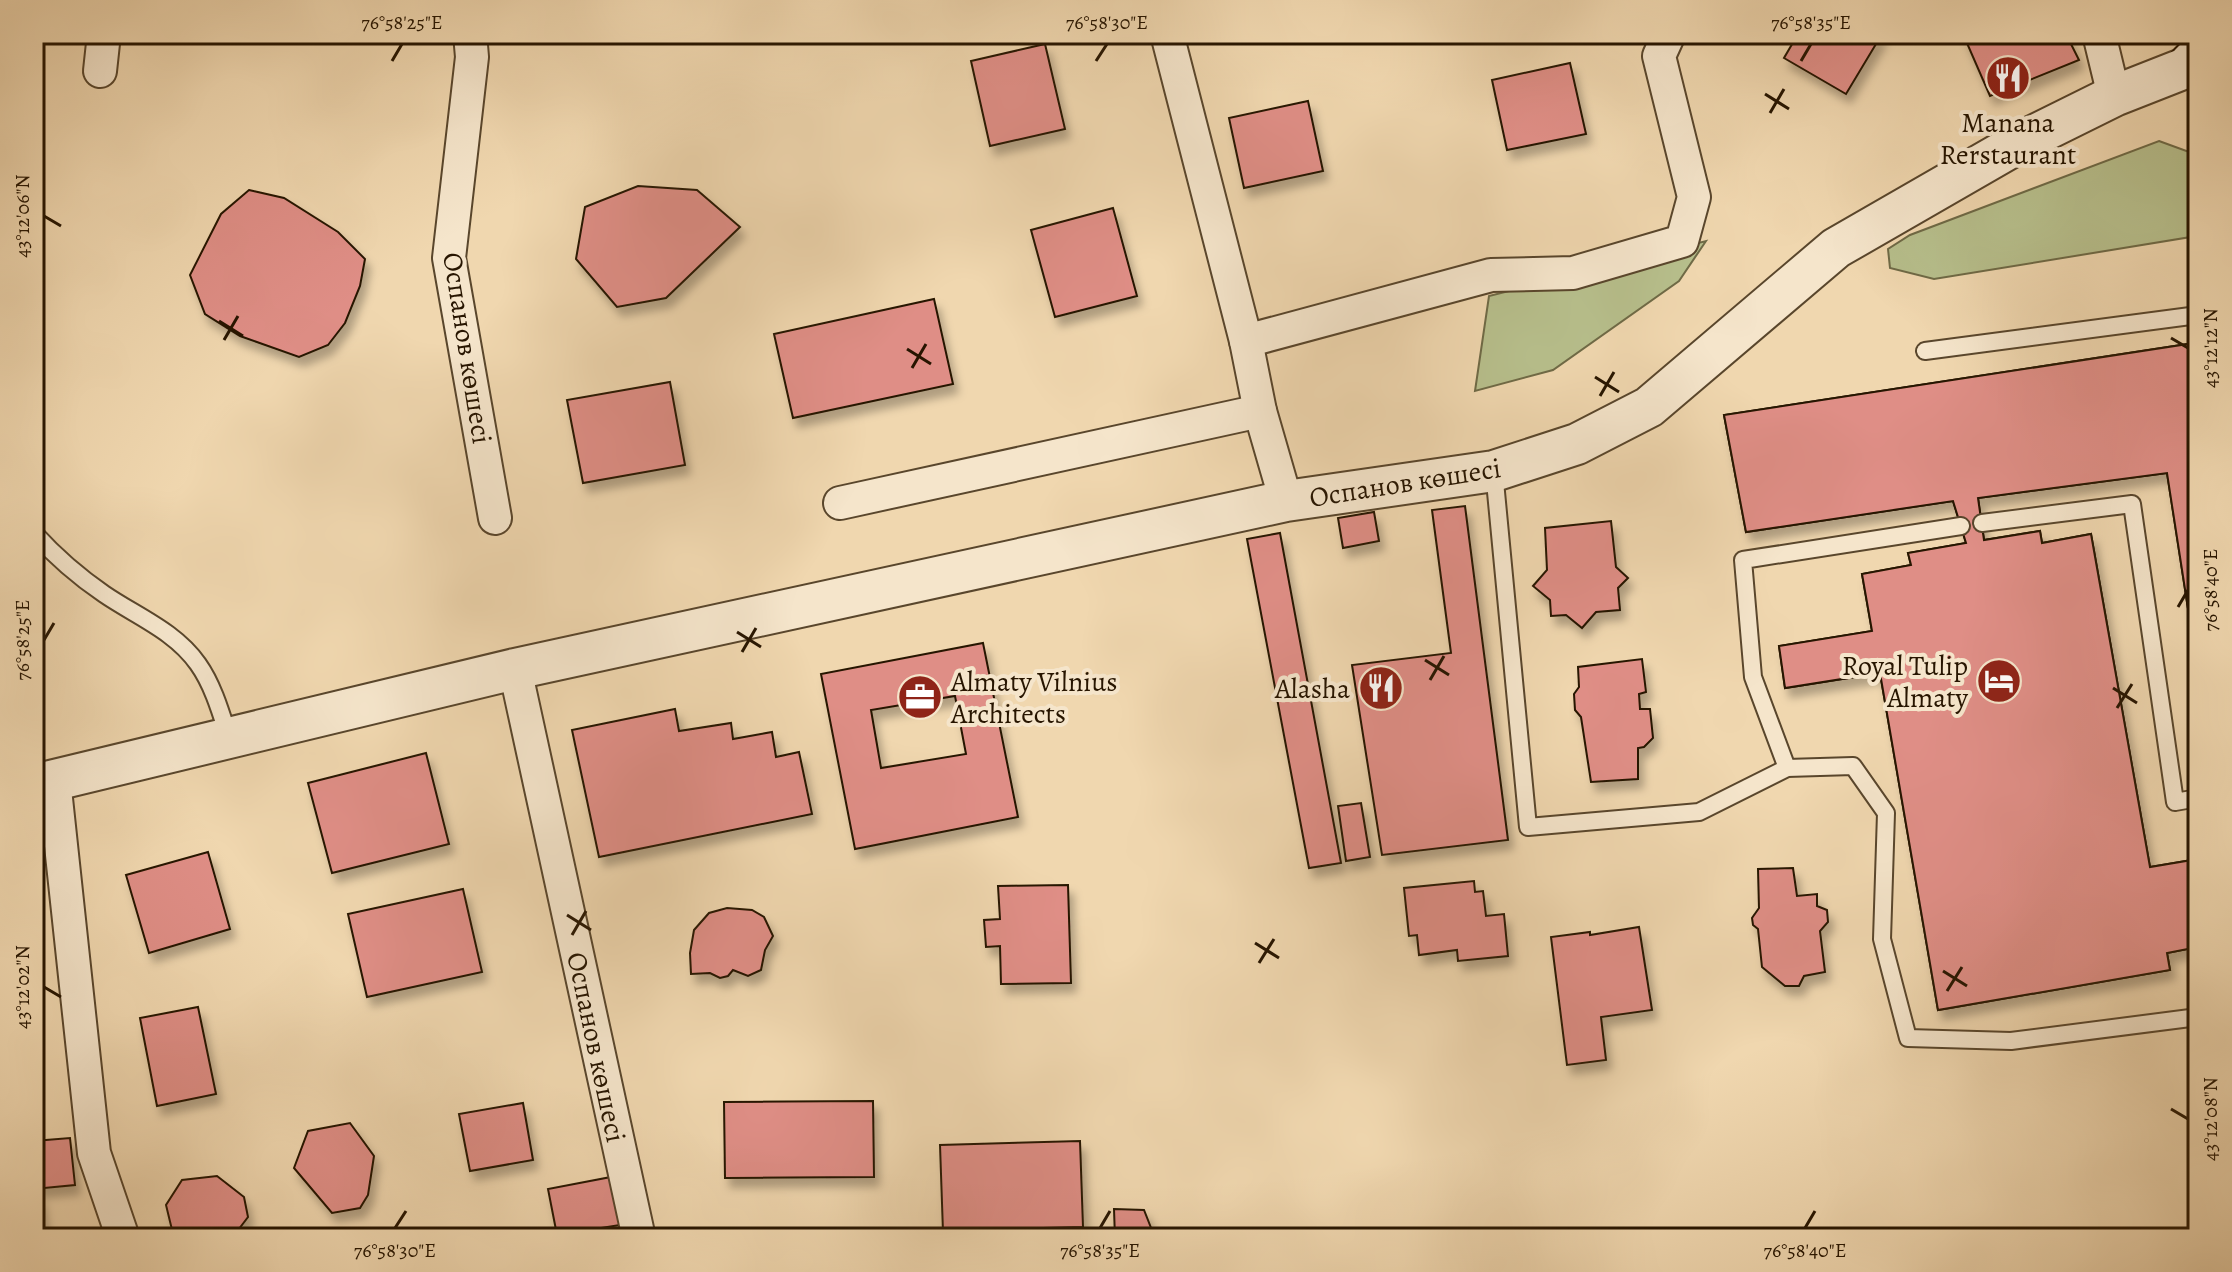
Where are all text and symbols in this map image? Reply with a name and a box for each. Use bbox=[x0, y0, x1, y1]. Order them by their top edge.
text: 76°58'25"E bbox=[361, 9, 443, 36]
text: 76°58'30"E bbox=[1066, 9, 1148, 36]
text: 76°58'35"E bbox=[1771, 9, 1851, 36]
restaurant icon: Manana Rerstaurant bbox=[1984, 54, 2032, 102]
place label: Manana Rerstaurant bbox=[1940, 104, 2076, 174]
text: 43°12'06"N bbox=[9, 174, 36, 258]
street label: Оспанов көшесі bbox=[433, 250, 501, 447]
text: 43°12'12"N bbox=[2197, 308, 2224, 388]
street label: Оспанов көшесі bbox=[1307, 449, 1504, 517]
text: 76°58'40"E bbox=[2197, 549, 2224, 632]
text: 76°58'25"E bbox=[9, 599, 36, 681]
place label: Royal Tulip Almaty bbox=[1842, 647, 1969, 717]
hotel icon: Royal Tulip Almaty bbox=[1975, 657, 2023, 705]
place label: Almaty Vilnius Architects bbox=[950, 663, 1118, 733]
restaurant icon: Alasha bbox=[1357, 664, 1405, 712]
place label: Alasha bbox=[1274, 670, 1350, 708]
office icon: Almaty Vilnius Architects bbox=[896, 673, 944, 721]
text: 43°12'02"N bbox=[9, 945, 36, 1029]
street label: Оспанов көшесі bbox=[557, 949, 635, 1146]
text: 43°12'08"N bbox=[2197, 1077, 2224, 1161]
text: 76°58'30"E bbox=[354, 1237, 436, 1264]
text: 76°58'35"E bbox=[1060, 1237, 1140, 1264]
text: 76°58'40"E bbox=[1764, 1237, 1847, 1264]

